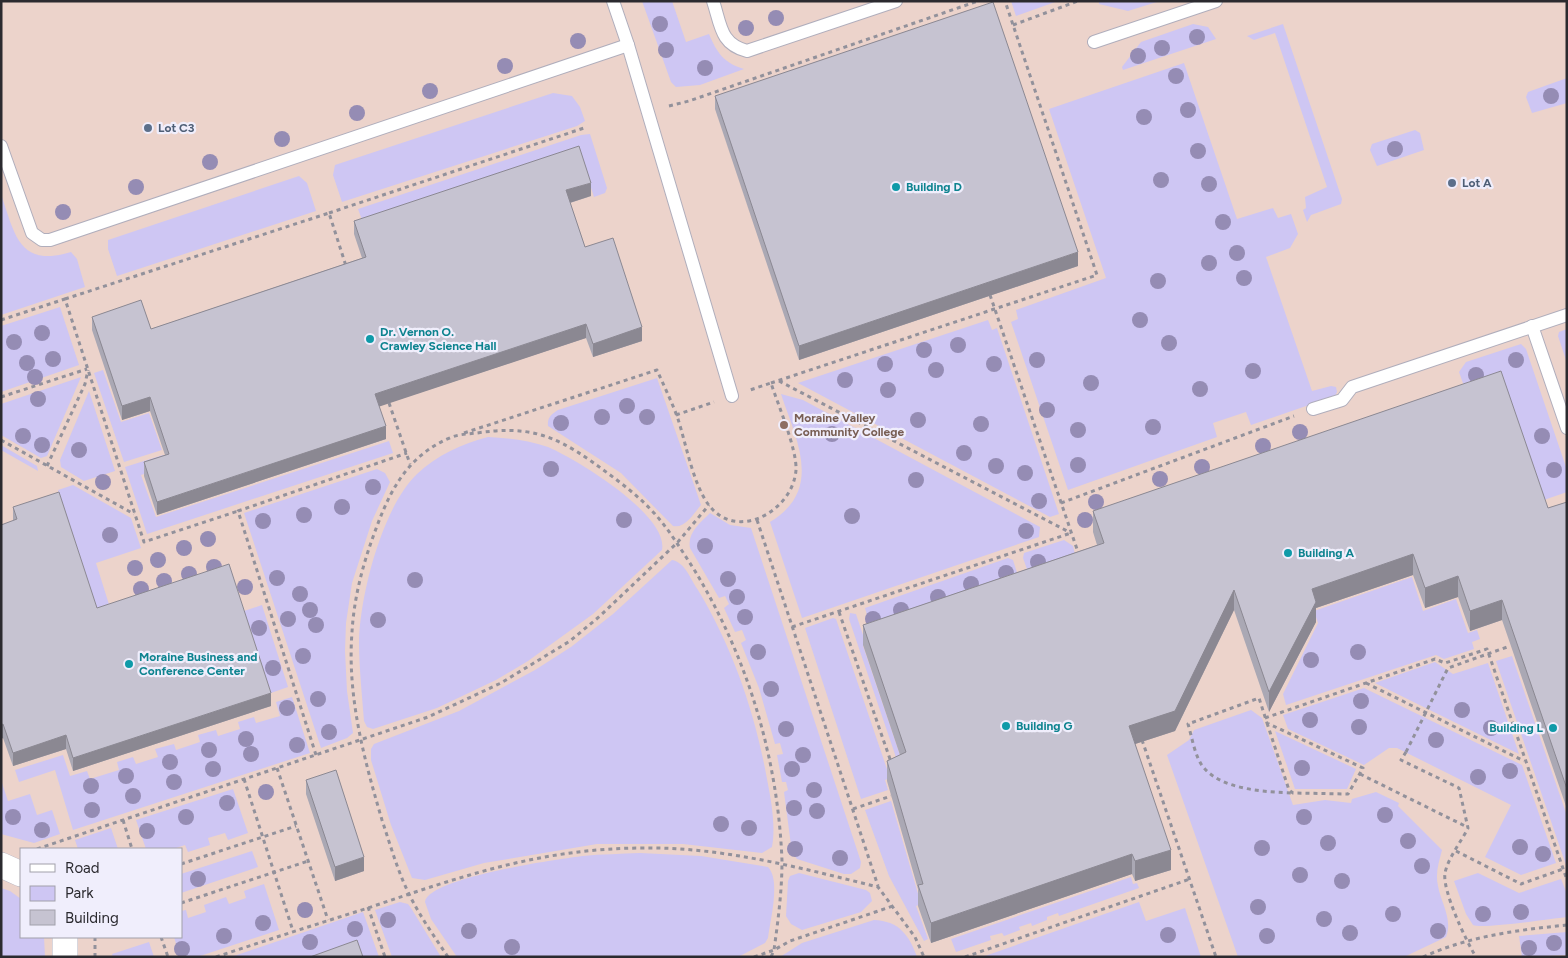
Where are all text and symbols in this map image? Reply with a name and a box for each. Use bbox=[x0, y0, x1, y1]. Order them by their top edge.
place label: Lot C3 bbox=[158, 121, 195, 135]
marker: Lot C3 bbox=[142, 122, 154, 134]
place label: Lot A bbox=[1462, 176, 1492, 190]
marker: Lot A bbox=[1446, 177, 1458, 189]
place label: Building D bbox=[906, 180, 962, 194]
marker: Building D bbox=[890, 181, 902, 193]
place label: Dr. Vernon O. Crawley Science Hall bbox=[380, 325, 496, 353]
marker: Dr. Vernon O. Crawley Science Hall bbox=[364, 333, 376, 345]
place label: Moraine Valley Community College bbox=[794, 411, 904, 439]
marker: Moraine Valley Community College bbox=[778, 419, 790, 431]
place label: Building A bbox=[1298, 546, 1354, 560]
marker: Building A bbox=[1282, 547, 1294, 559]
place label: Moraine Business and Conference Center bbox=[139, 650, 257, 678]
marker: Moraine Business and Conference Center bbox=[123, 658, 135, 670]
place label: Building G bbox=[1016, 719, 1072, 733]
marker: Building G bbox=[1000, 720, 1012, 732]
place label: Building L bbox=[1489, 721, 1544, 735]
marker: Building L bbox=[1547, 722, 1559, 734]
legend bbox=[20, 848, 182, 938]
text: Road bbox=[65, 859, 100, 877]
text: Park bbox=[65, 884, 94, 902]
text: Building bbox=[65, 909, 119, 927]

